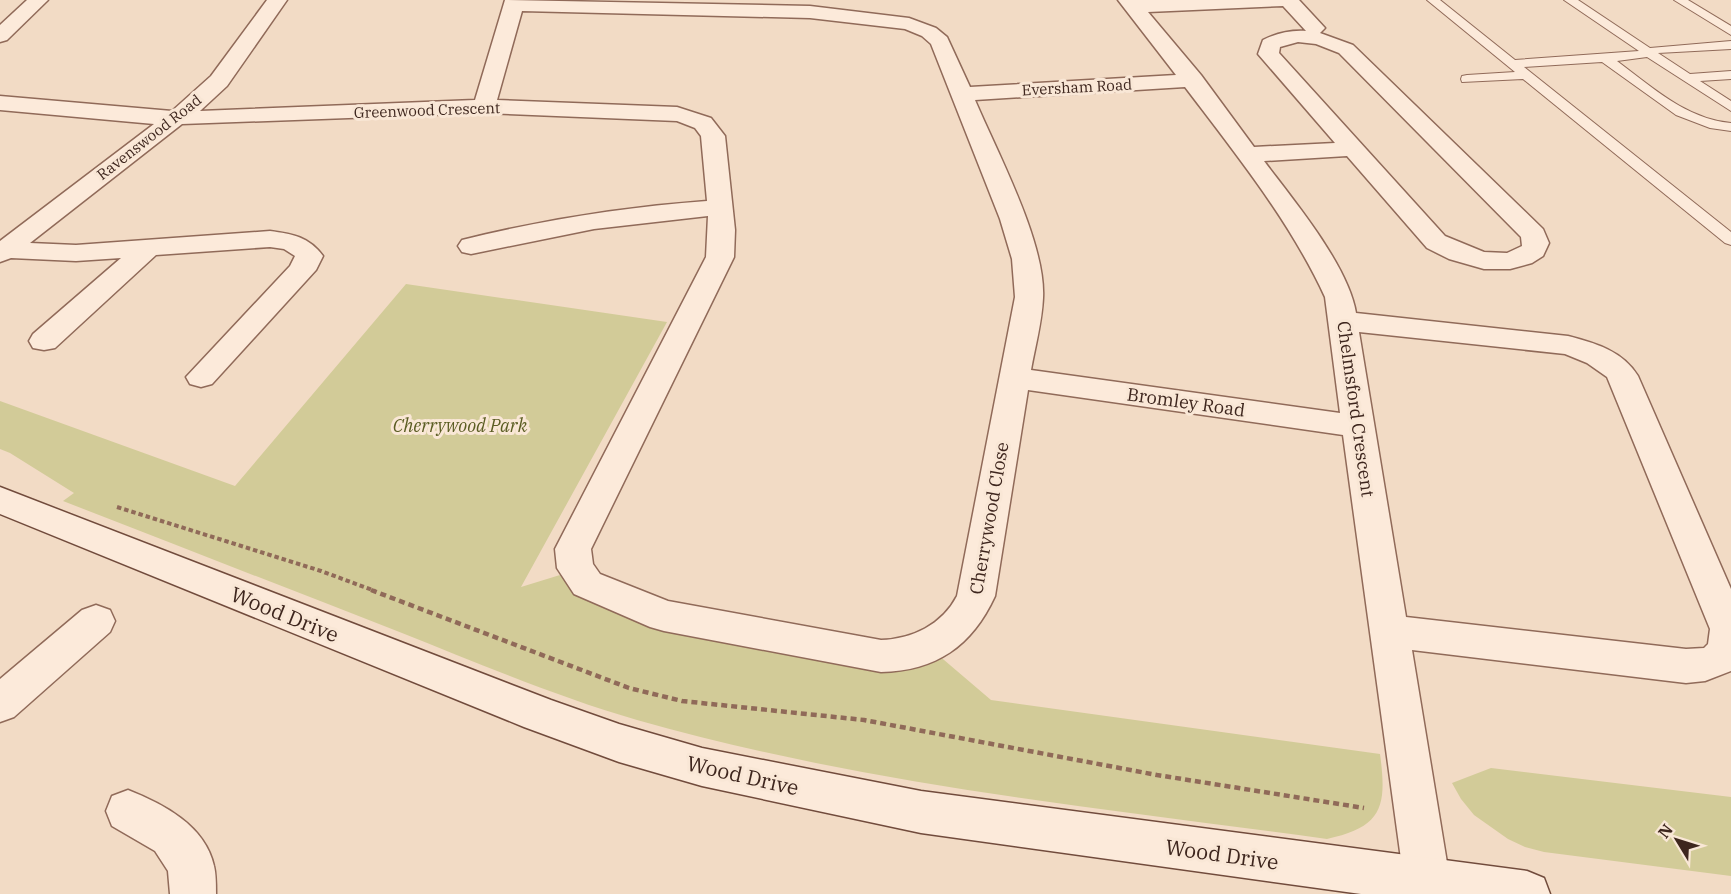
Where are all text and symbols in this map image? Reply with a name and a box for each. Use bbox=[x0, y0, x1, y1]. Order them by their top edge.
street label: Eversham Road bbox=[1021, 75, 1133, 99]
street label: Ravenswood Road bbox=[93, 90, 205, 184]
street label: Greenwood Crescent bbox=[354, 98, 500, 122]
street label: Chelmsford Crescent bbox=[1332, 319, 1380, 499]
street label: Bromley Road bbox=[1125, 382, 1247, 422]
park label: Cherrywood Park bbox=[393, 414, 528, 437]
street label: Cherrywood Close bbox=[964, 440, 1014, 596]
street label: Wood Drive bbox=[227, 580, 343, 648]
street label: Wood Drive bbox=[684, 749, 802, 801]
north arrow bbox=[1647, 810, 1707, 870]
text: N bbox=[1653, 820, 1677, 842]
street label: Wood Drive bbox=[1164, 832, 1280, 876]

